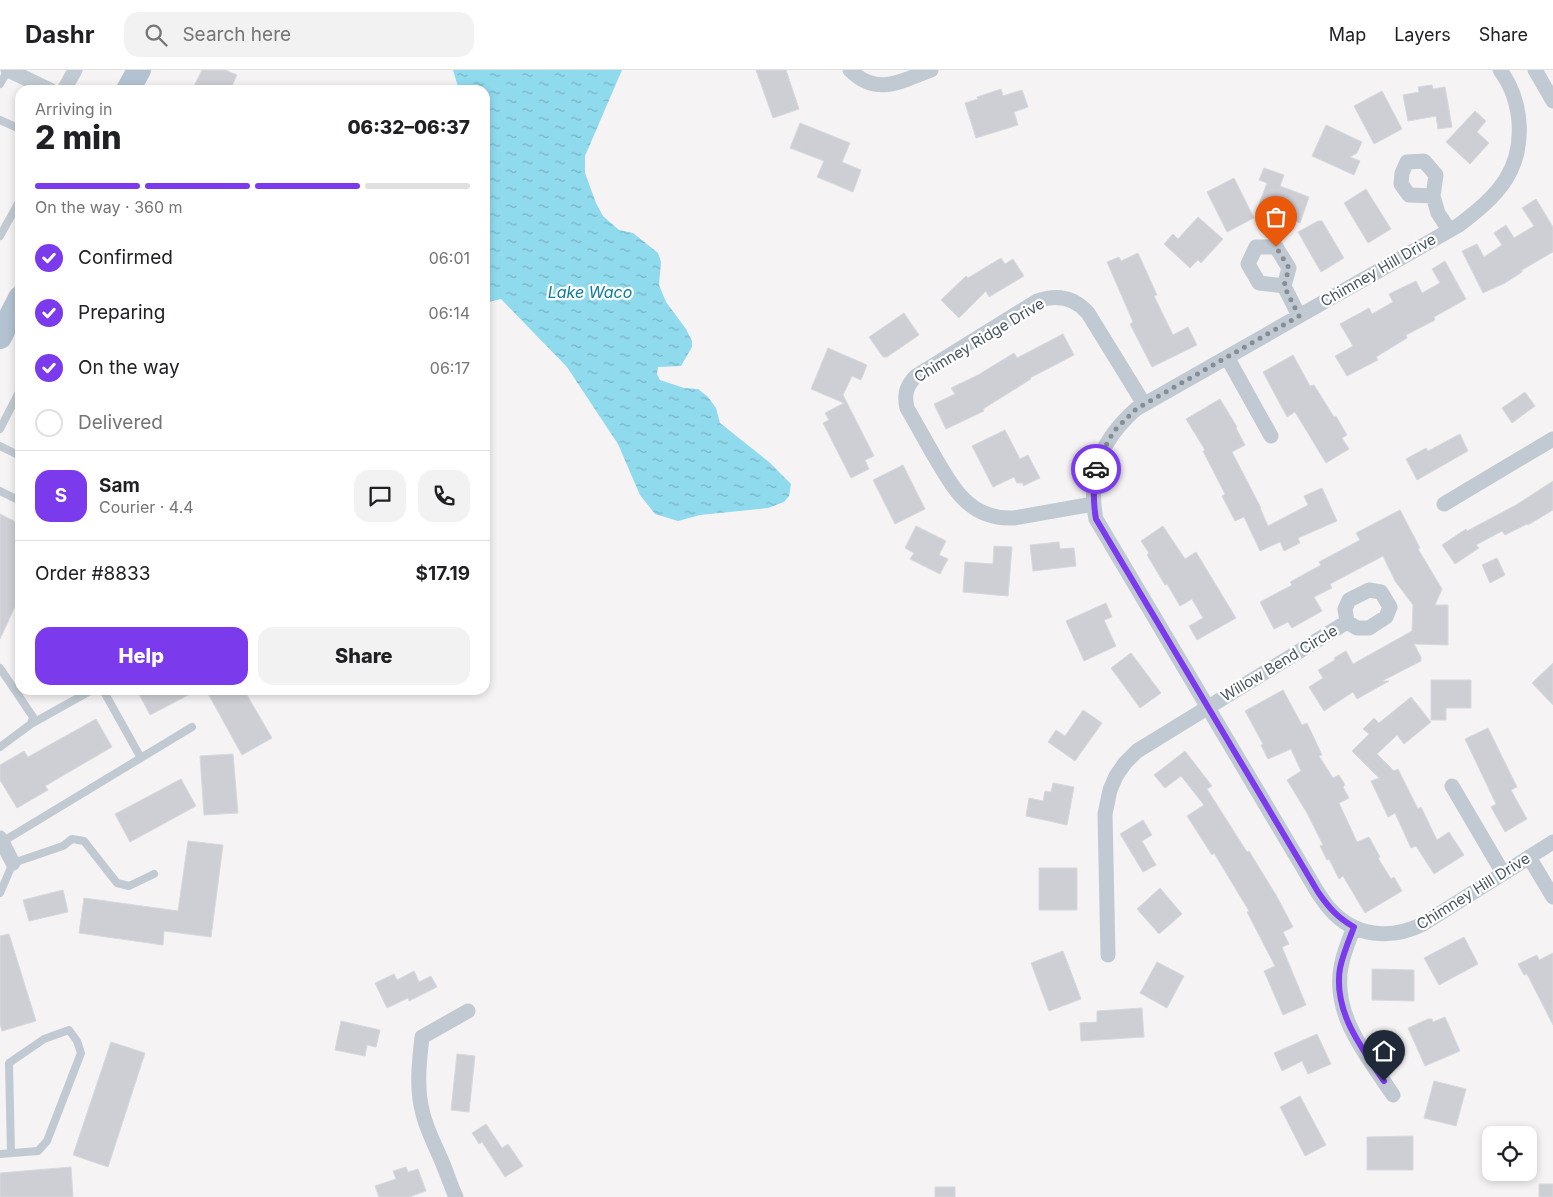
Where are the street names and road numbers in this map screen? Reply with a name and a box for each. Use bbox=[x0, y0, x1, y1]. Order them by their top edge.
street label: Chimney Hill Drive bbox=[1317, 229, 1439, 311]
street label: Chimney Ridge Drive bbox=[910, 294, 1048, 386]
street label: Willow Bend Circle bbox=[1217, 621, 1341, 705]
street label: Chimney Hill Drive bbox=[1413, 848, 1533, 934]

